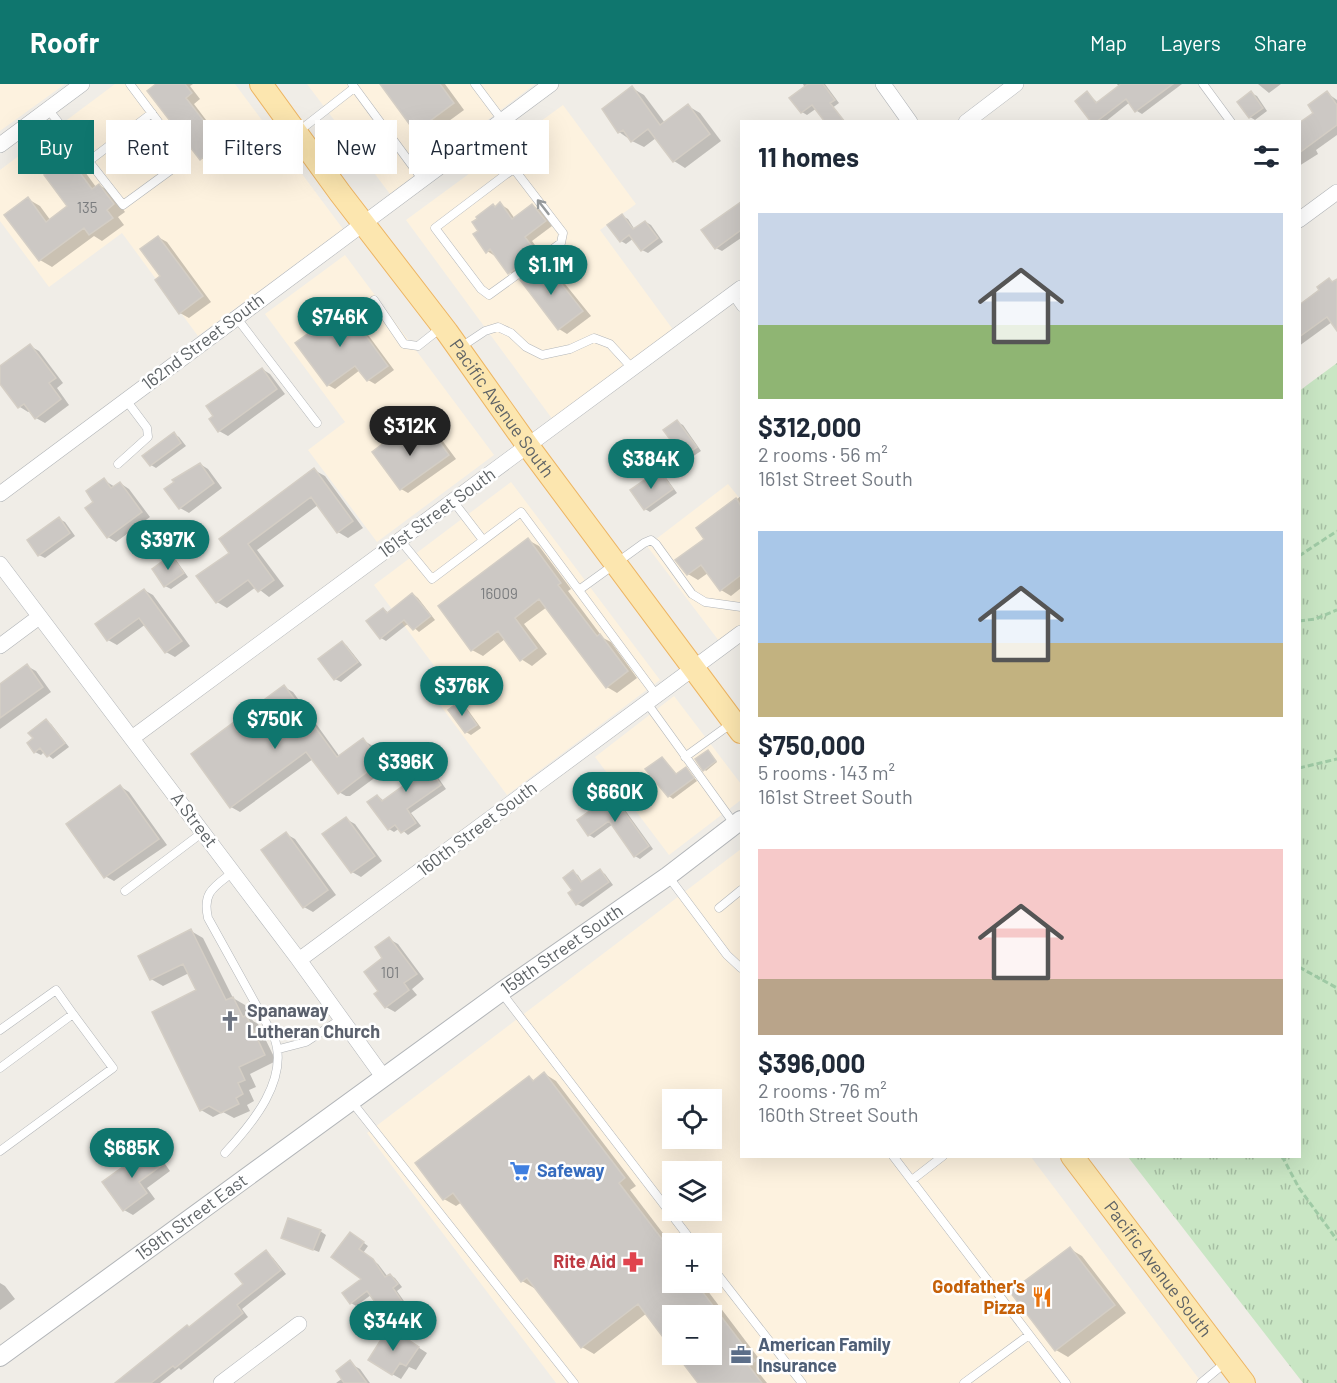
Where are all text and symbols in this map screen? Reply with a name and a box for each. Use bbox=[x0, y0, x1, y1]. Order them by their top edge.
text: Roofr bbox=[30, 25, 99, 59]
text: Map bbox=[1090, 30, 1127, 55]
text: Layers bbox=[1160, 30, 1221, 55]
text: Share bbox=[1254, 30, 1307, 55]
chip: Buy bbox=[18, 120, 94, 174]
chip: Rent bbox=[106, 120, 191, 174]
chip: Filters bbox=[203, 120, 303, 174]
chip: New bbox=[315, 120, 397, 174]
chip: Apartment bbox=[409, 120, 549, 174]
icon: filters bbox=[1250, 140, 1283, 173]
text: 11 homes bbox=[758, 141, 859, 172]
house number: 135 bbox=[77, 198, 97, 216]
one-way arrow bbox=[536, 199, 549, 215]
pin: $1.1M bbox=[509, 245, 593, 296]
text: $1.1M bbox=[528, 252, 574, 276]
icon: home bbox=[967, 252, 1075, 360]
street label: 162nd Street South bbox=[137, 288, 268, 394]
pin: $746K bbox=[298, 297, 382, 348]
text: $746K bbox=[312, 304, 368, 328]
street label: Pacific Avenue South bbox=[446, 334, 559, 481]
pin: $312K bbox=[368, 406, 452, 457]
text: $312,000 bbox=[758, 411, 861, 442]
text: $312K bbox=[384, 413, 436, 437]
pin: $384K bbox=[609, 439, 693, 490]
text: 2 rooms · 56 m² bbox=[758, 442, 888, 466]
text: $384K bbox=[622, 446, 680, 470]
street label: 161st Street South bbox=[374, 462, 499, 562]
text: 161st Street South bbox=[758, 466, 913, 490]
pin: $397K bbox=[126, 520, 210, 571]
text: $397K bbox=[140, 527, 196, 551]
icon: home bbox=[967, 570, 1075, 678]
house number: 16009 bbox=[480, 584, 518, 602]
pin: $376K bbox=[420, 666, 504, 717]
text: $376K bbox=[434, 673, 490, 697]
pin: $750K bbox=[233, 699, 317, 750]
text: $750K bbox=[247, 706, 303, 730]
text: $750,000 bbox=[758, 729, 865, 760]
pin: $396K bbox=[364, 742, 448, 793]
text: $396K bbox=[378, 749, 434, 773]
text: 5 rooms · 143 m² bbox=[758, 760, 895, 784]
pin: $660K bbox=[573, 772, 657, 823]
street label: 160th Street South bbox=[412, 776, 541, 880]
text: $660K bbox=[587, 779, 643, 803]
text: 161st Street South bbox=[758, 784, 913, 808]
street label: A Street bbox=[167, 787, 223, 851]
icon: home bbox=[967, 888, 1075, 996]
street label: 159th Street South bbox=[496, 899, 627, 999]
house number: 101 bbox=[381, 963, 399, 981]
place label: Spanaway Lutheran Church bbox=[247, 999, 380, 1042]
church icon: Spanaway Lutheran Church bbox=[218, 1009, 242, 1033]
text: $396,000 bbox=[758, 1047, 865, 1078]
text: 2 rooms · 76 m² bbox=[758, 1078, 887, 1102]
map controls bbox=[662, 1089, 722, 1365]
button: locate bbox=[662, 1089, 722, 1149]
text: 160th Street South bbox=[758, 1102, 919, 1126]
pin: $685K bbox=[90, 1128, 174, 1179]
text: $685K bbox=[104, 1135, 160, 1159]
supermarket icon: Safeway bbox=[508, 1159, 532, 1183]
place label: Safeway bbox=[537, 1159, 605, 1181]
button: layers bbox=[662, 1161, 722, 1221]
street label: 159th Street East bbox=[131, 1169, 251, 1265]
street label: Pacific Avenue South bbox=[1100, 1196, 1217, 1341]
button: + bbox=[662, 1233, 722, 1293]
place label: Rite Aid bbox=[553, 1250, 616, 1272]
pharmacy icon: Rite Aid bbox=[621, 1250, 645, 1274]
place label: Godfather's Pizza bbox=[932, 1275, 1025, 1318]
restaurant icon: Godfather's Pizza bbox=[1030, 1285, 1054, 1309]
pin: $344K bbox=[351, 1301, 435, 1352]
button: − bbox=[662, 1305, 722, 1365]
text: $344K bbox=[364, 1308, 422, 1332]
place label: American Family Insurance bbox=[758, 1333, 891, 1376]
office icon: American Family Insurance bbox=[729, 1343, 753, 1367]

